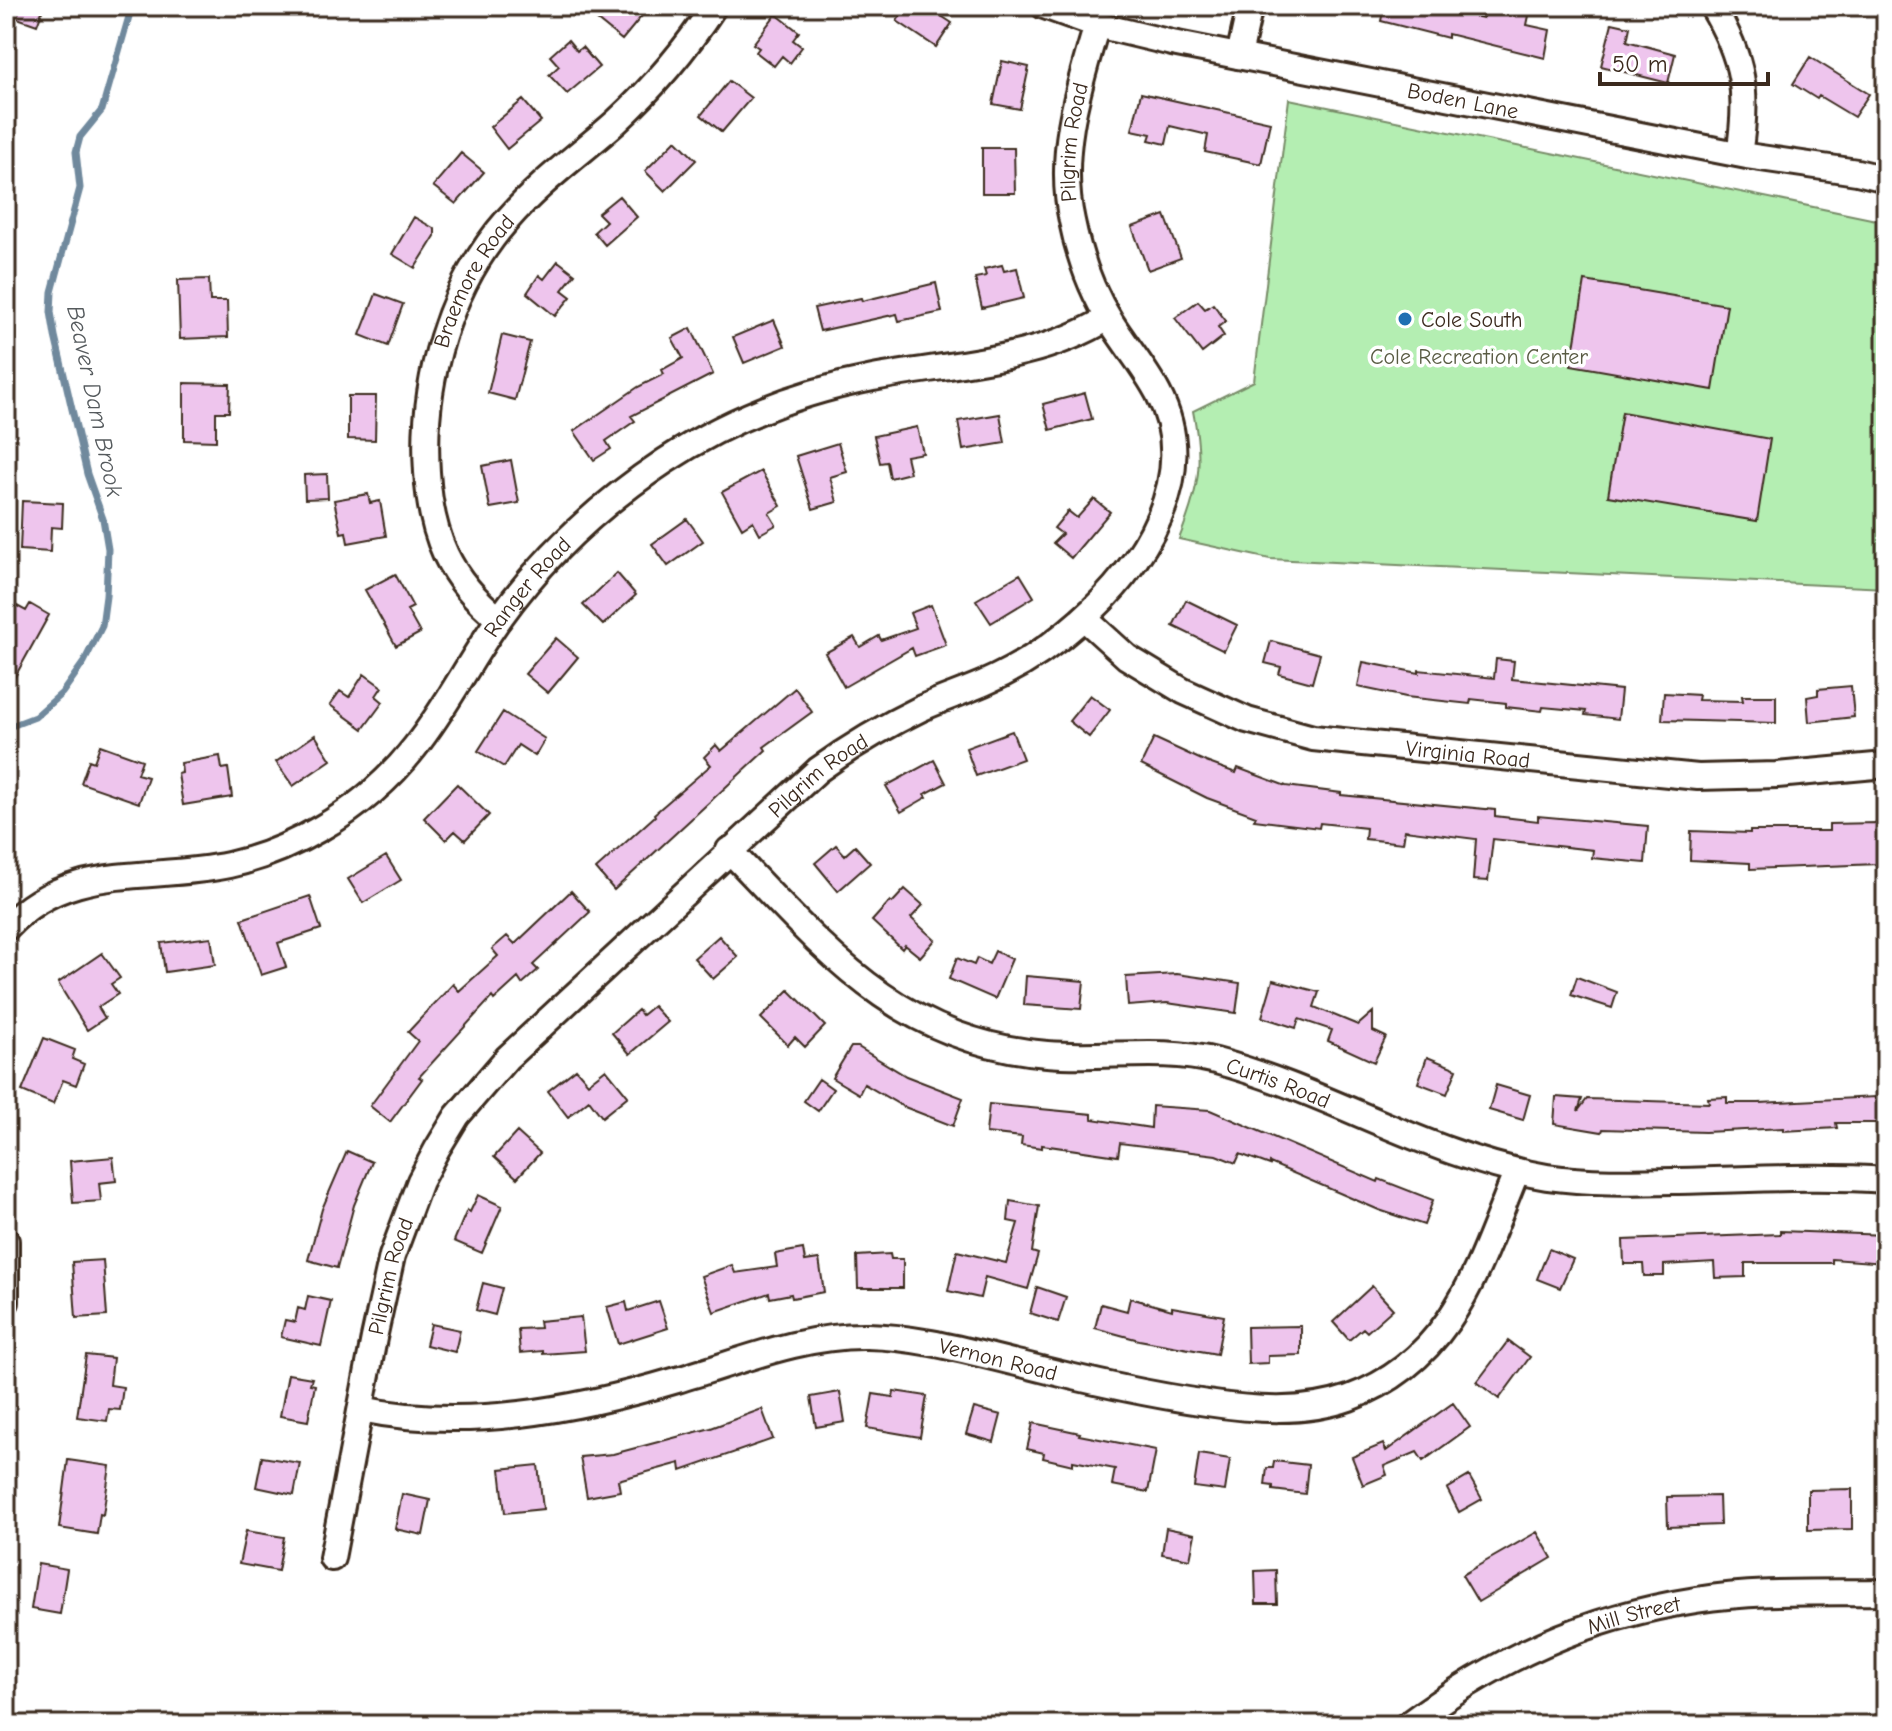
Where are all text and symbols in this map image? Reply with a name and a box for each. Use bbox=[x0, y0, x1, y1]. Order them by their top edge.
scale bar bbox=[1600, 36, 1768, 86]
text: 50 m bbox=[1612, 50, 1668, 78]
street label: Boden Lane bbox=[1405, 78, 1521, 125]
street label: Pilgrim Road bbox=[1055, 80, 1094, 203]
street label: Braemore Road bbox=[428, 209, 520, 351]
water label: Beaver Dam Brook bbox=[61, 303, 129, 500]
place label: Cole South bbox=[1421, 307, 1522, 333]
marker: Cole South bbox=[1396, 310, 1414, 328]
park label: Cole Recreation Center bbox=[1370, 344, 1588, 370]
street label: Ranger Road bbox=[478, 532, 577, 642]
street label: Pilgrim Road bbox=[763, 728, 873, 823]
street label: Virginia Road bbox=[1404, 735, 1531, 774]
street label: Curtis Road bbox=[1223, 1053, 1334, 1114]
street label: Pilgrim Road bbox=[363, 1214, 419, 1337]
street label: Vernon Road bbox=[936, 1333, 1060, 1387]
street label: Mill Street bbox=[1584, 1591, 1683, 1640]

